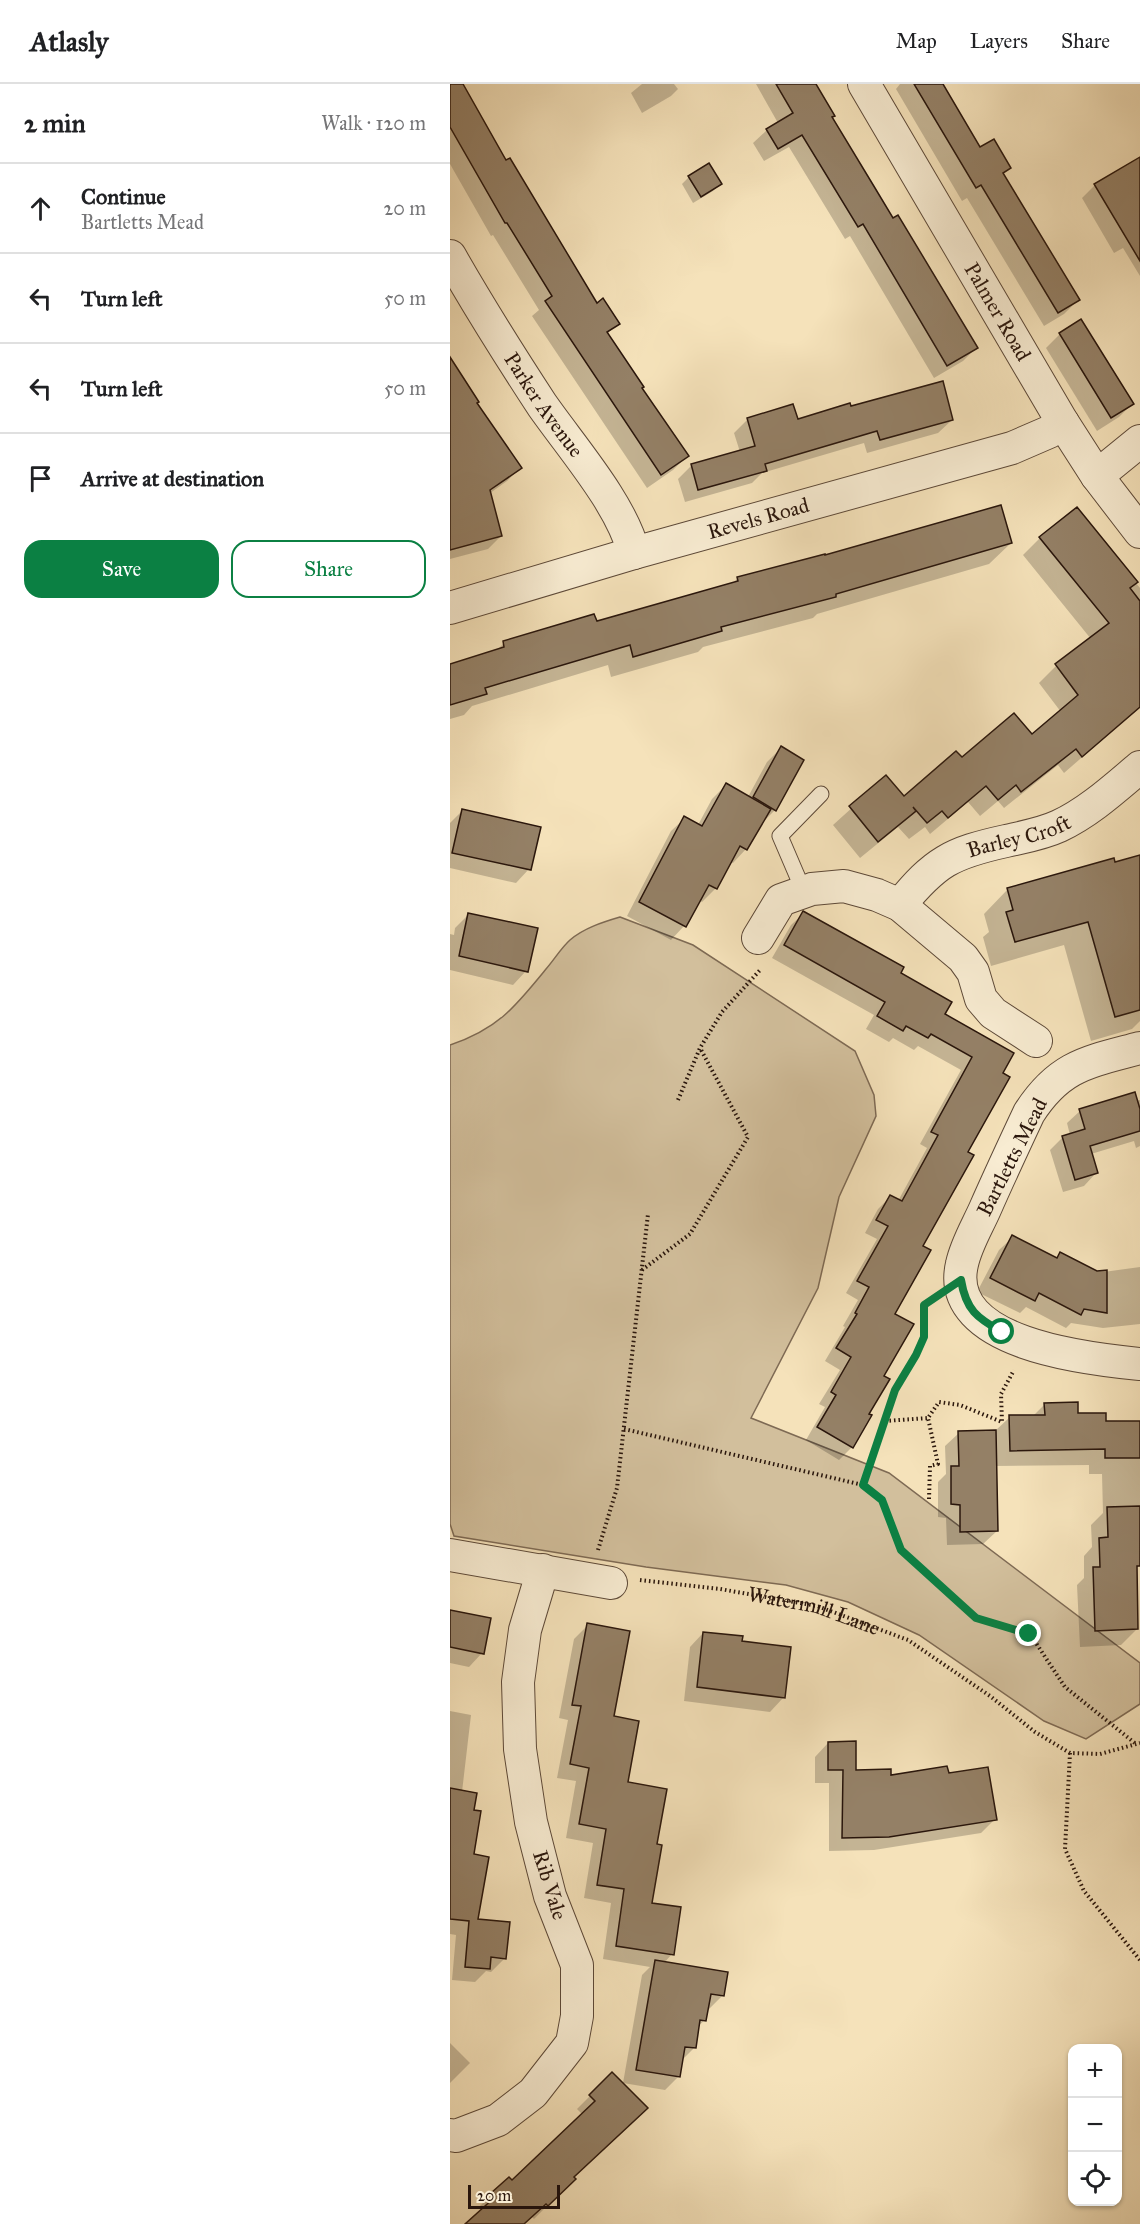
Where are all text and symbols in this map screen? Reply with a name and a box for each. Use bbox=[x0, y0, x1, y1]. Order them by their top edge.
text: Atlasly bbox=[30, 24, 108, 59]
text: Map bbox=[896, 28, 937, 54]
text: Layers bbox=[970, 28, 1028, 54]
text: Share bbox=[1061, 28, 1110, 54]
text: 2 min bbox=[24, 107, 85, 139]
text: Walk · 120 m bbox=[321, 111, 426, 135]
text: Continue bbox=[81, 183, 166, 210]
icon: ahead bbox=[24, 192, 57, 225]
text: 20 m bbox=[383, 196, 426, 220]
text: Bartletts Mead bbox=[81, 210, 204, 234]
street label: Palmer Road bbox=[959, 258, 1037, 366]
icon: left bbox=[24, 282, 57, 315]
text: Turn left bbox=[81, 285, 163, 312]
text: 50 m bbox=[384, 286, 426, 310]
street label: Parker Avenue bbox=[498, 347, 589, 463]
icon: left bbox=[24, 372, 57, 405]
text: Turn left bbox=[81, 375, 163, 402]
text: 50 m bbox=[384, 376, 426, 400]
icon: arrive bbox=[24, 462, 57, 495]
text: Arrive at destination bbox=[81, 465, 264, 492]
street label: Revels Road bbox=[704, 492, 813, 545]
button: Save bbox=[24, 540, 219, 598]
button: Share bbox=[231, 540, 426, 598]
street label: Barley Croft bbox=[964, 809, 1076, 864]
street label: Bartletts Mead bbox=[971, 1093, 1053, 1220]
route start bbox=[988, 1318, 1014, 1344]
street label: Watermill Lane bbox=[746, 1581, 884, 1641]
route end bbox=[1015, 1620, 1041, 1646]
street label: Rib Vale bbox=[527, 1847, 573, 1923]
map controls bbox=[1068, 2044, 1122, 2206]
button: + bbox=[1068, 2044, 1122, 2098]
button: − bbox=[1068, 2098, 1122, 2152]
button: locate bbox=[1068, 2152, 1122, 2206]
scale bar bbox=[468, 2182, 560, 2210]
text: 20 m bbox=[477, 2186, 511, 2205]

